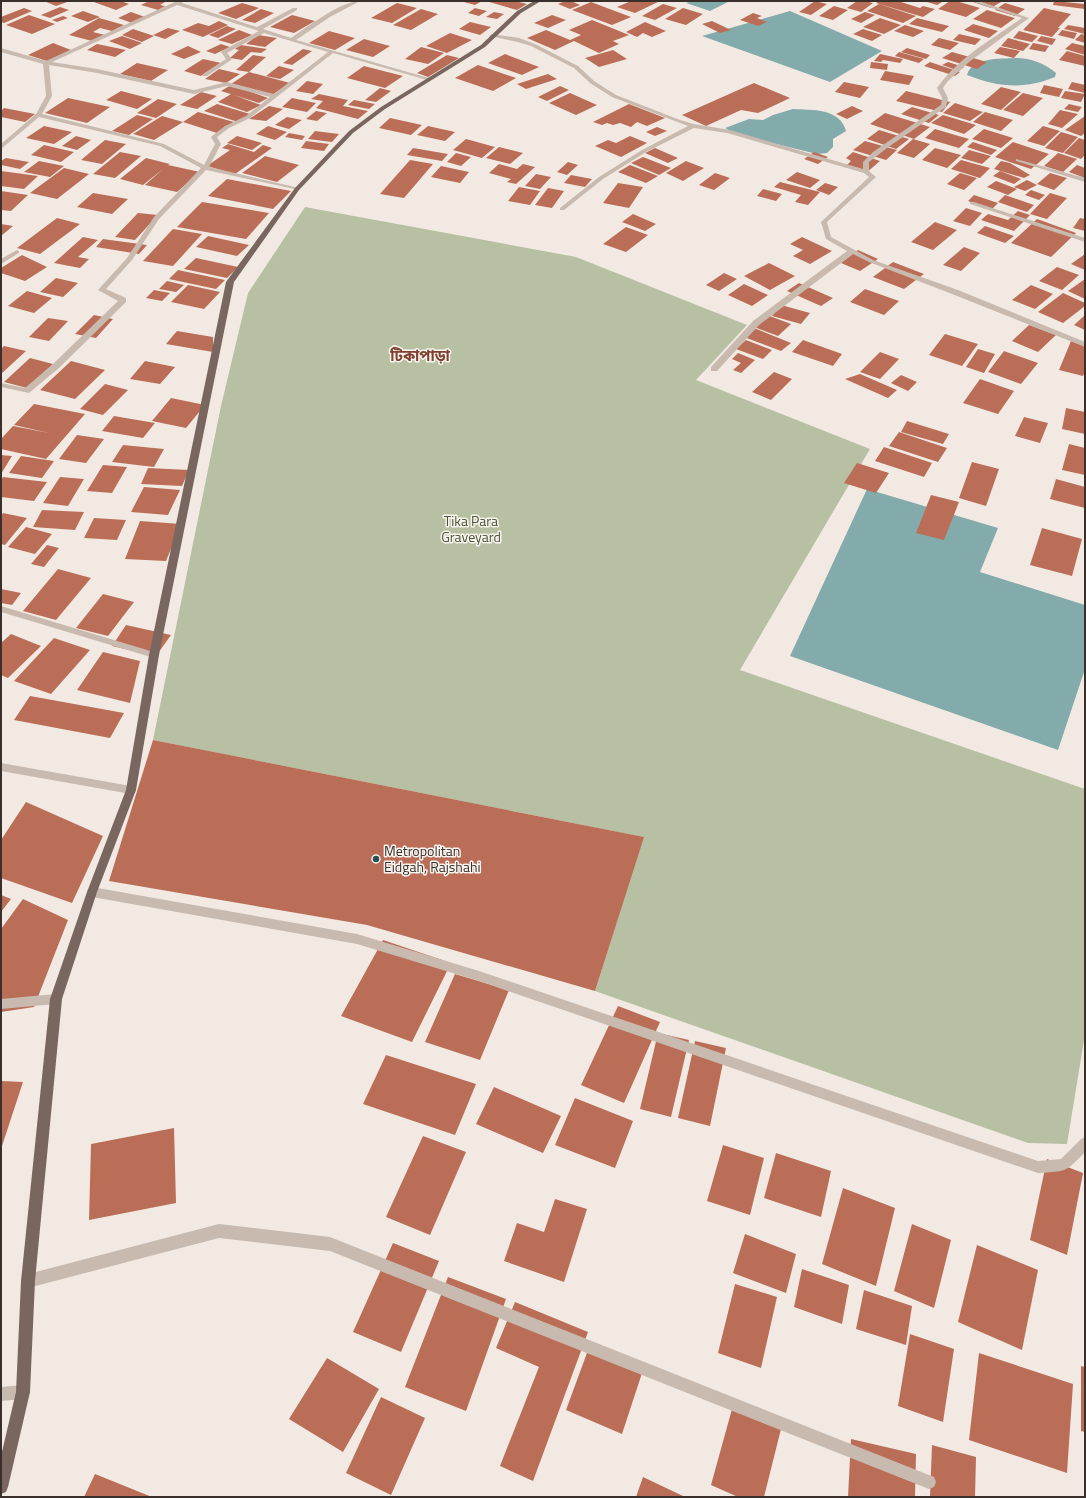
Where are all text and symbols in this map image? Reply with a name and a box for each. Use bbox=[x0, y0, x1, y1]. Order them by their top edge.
district label: টিকাপাড়া bbox=[389, 344, 450, 367]
park label: Tika Para Graveyard bbox=[441, 510, 501, 547]
place label: Metropolitan Eidgah, Rajshahi bbox=[384, 840, 480, 877]
marker: Metropolitan Eidgah, Rajshahi bbox=[371, 854, 381, 864]

